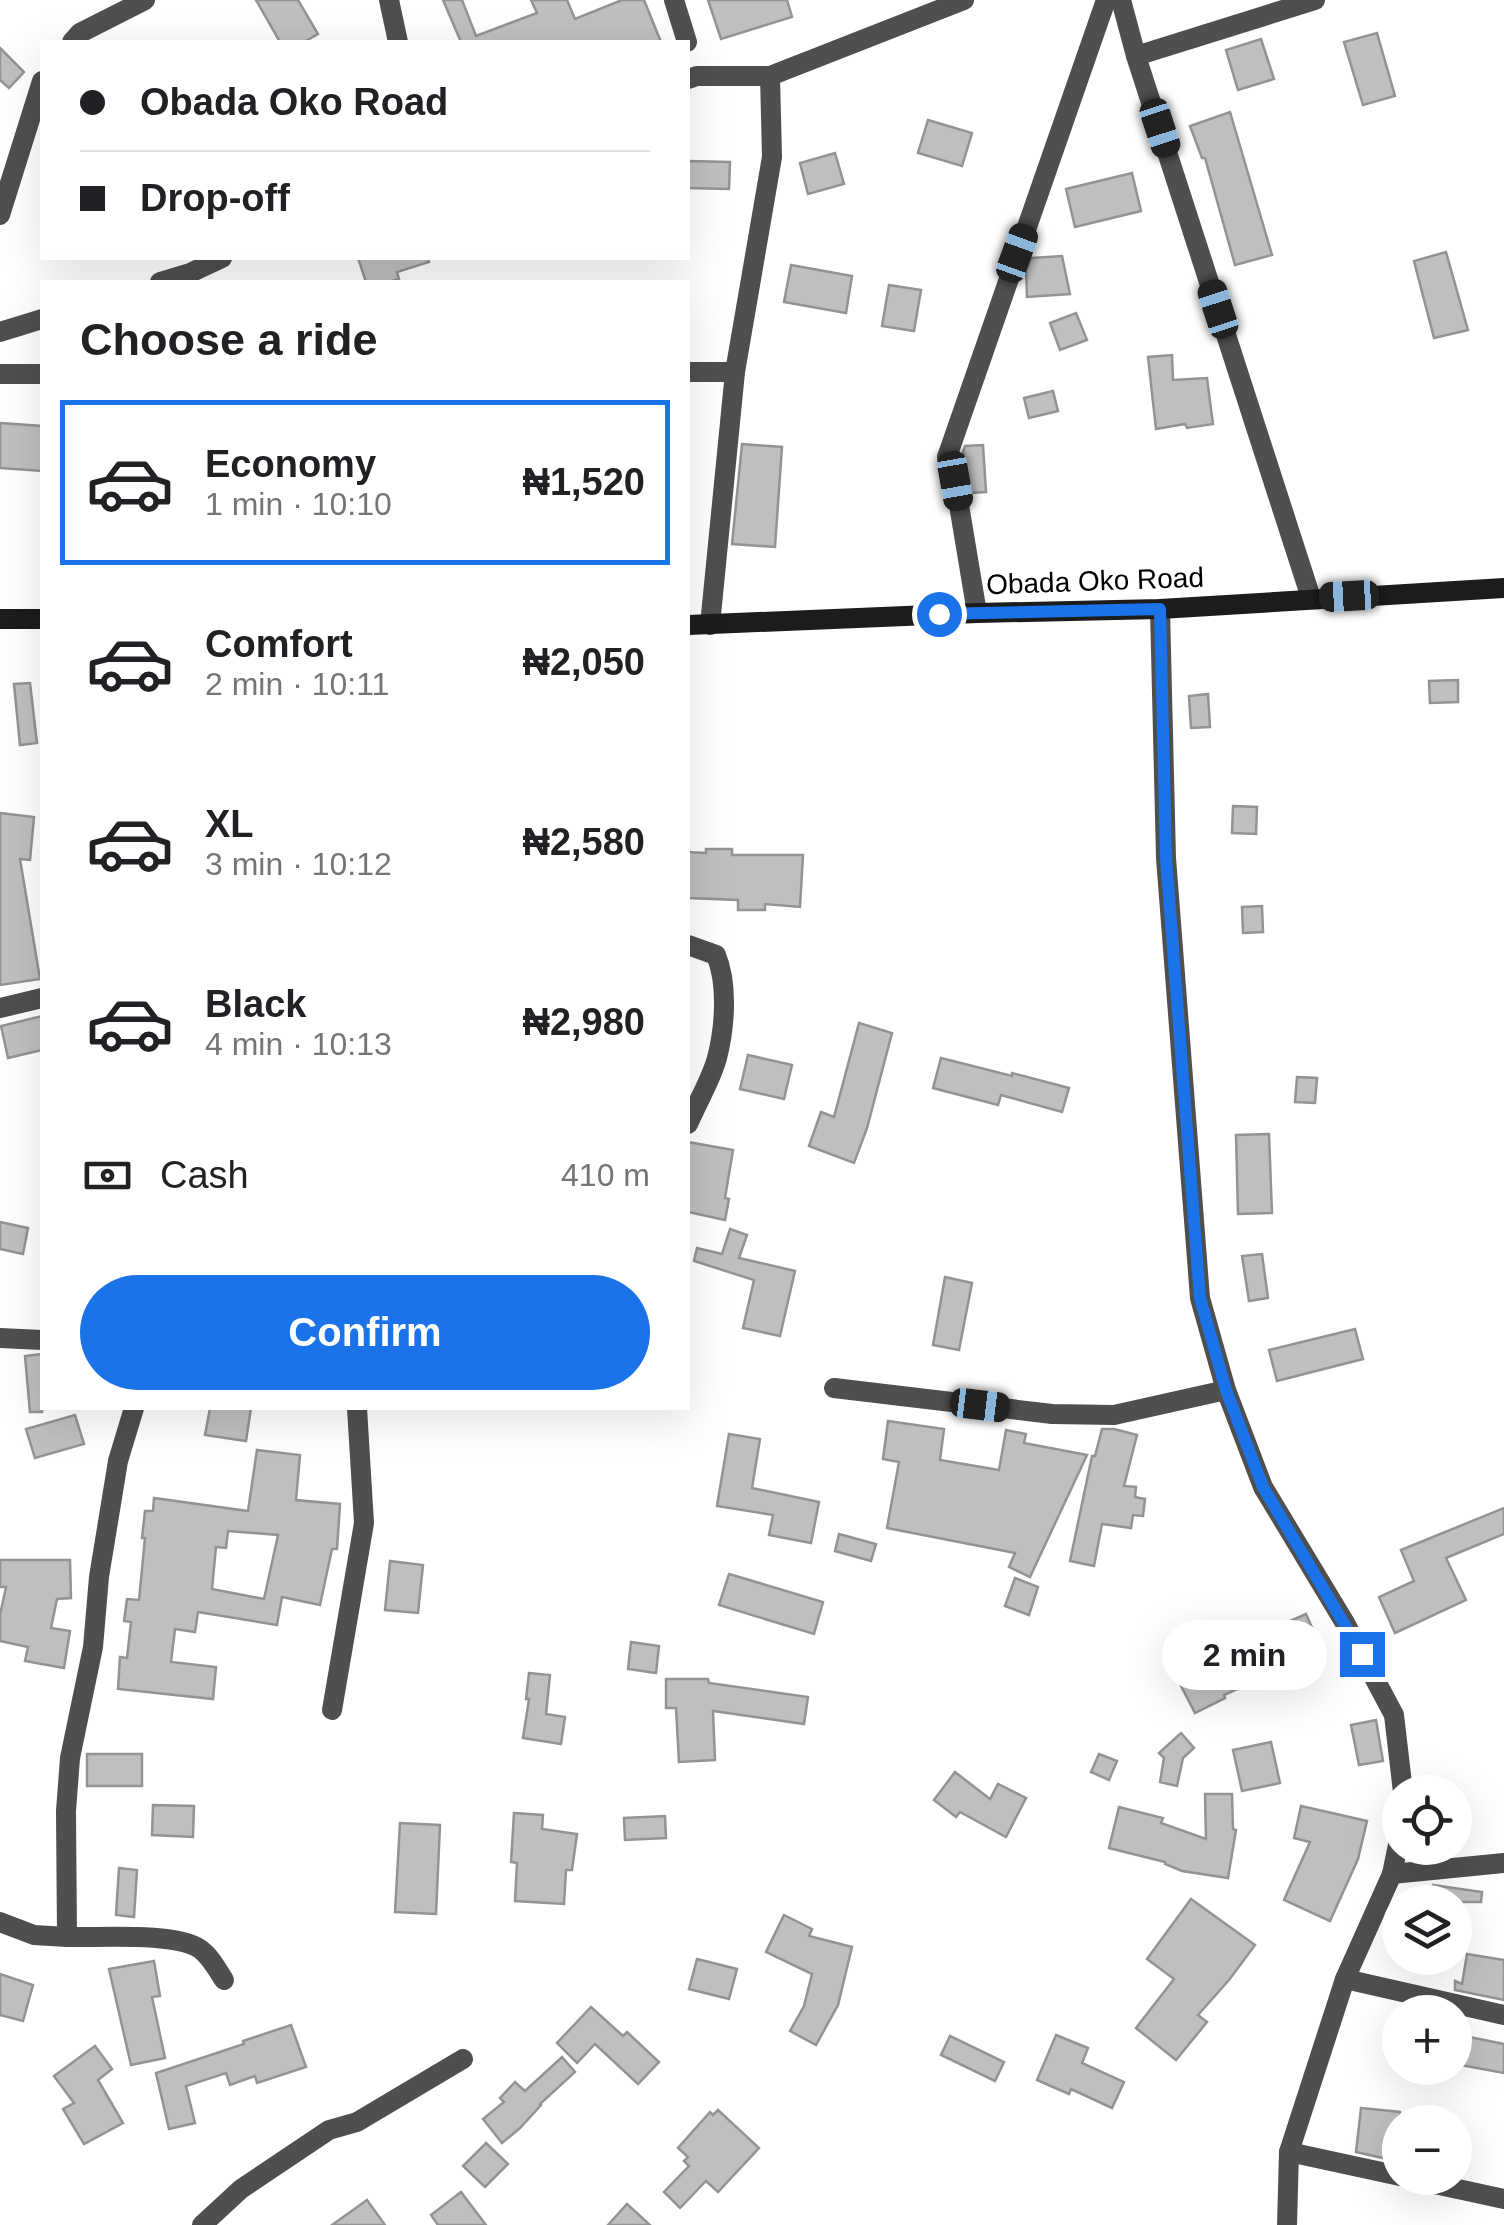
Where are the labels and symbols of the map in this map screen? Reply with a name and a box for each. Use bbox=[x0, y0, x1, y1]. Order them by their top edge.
car bbox=[1136, 95, 1184, 161]
car bbox=[993, 220, 1041, 286]
car bbox=[1194, 276, 1242, 342]
car bbox=[935, 449, 975, 513]
street label: Obada Oko Road bbox=[986, 562, 1204, 600]
car bbox=[1318, 579, 1380, 613]
route start bbox=[917, 592, 962, 637]
car bbox=[948, 1386, 1012, 1424]
callout: 2 min bbox=[1162, 1619, 1327, 1689]
route end bbox=[1340, 1632, 1385, 1677]

